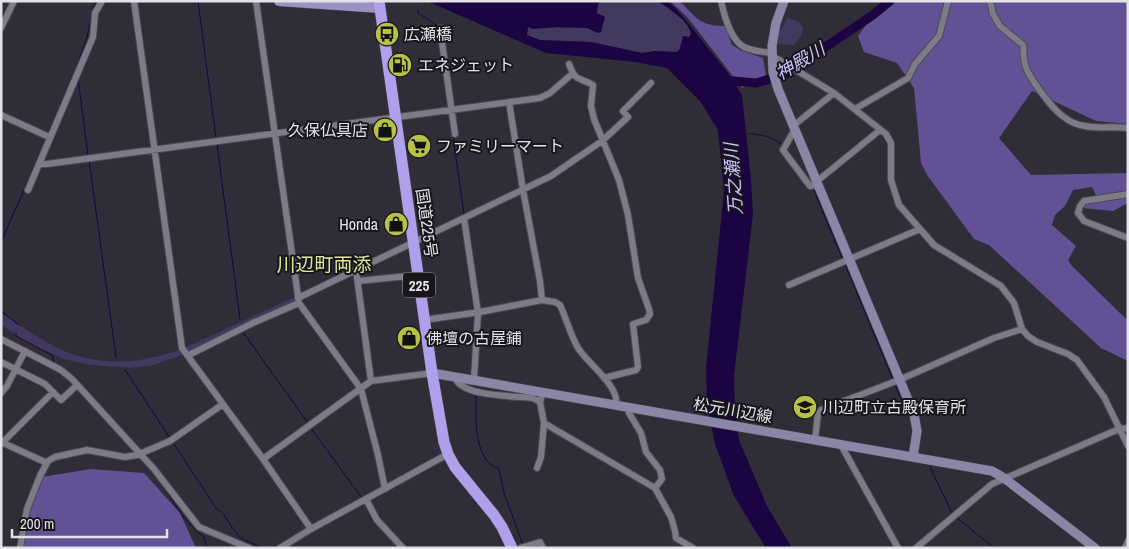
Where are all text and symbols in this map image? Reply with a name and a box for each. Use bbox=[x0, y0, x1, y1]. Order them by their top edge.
bus stop icon: 広瀬橋 bbox=[374, 21, 400, 47]
place label: 広瀬橋 bbox=[404, 23, 452, 45]
water label: 神殿川 bbox=[770, 35, 831, 86]
fuel station icon: エネジェット bbox=[387, 52, 413, 78]
place label: エネジェット bbox=[418, 54, 514, 76]
shop icon: 久保仏具店 bbox=[372, 117, 398, 143]
place label: 久保仏具店 bbox=[288, 119, 368, 141]
supermarket icon: ファミリーマート bbox=[406, 133, 432, 159]
place label: ファミリーマート bbox=[436, 135, 564, 157]
water label: 万之瀬川 bbox=[718, 140, 748, 216]
street label: 国道225号 bbox=[411, 187, 443, 259]
shop icon: Honda bbox=[383, 211, 409, 237]
place label: Honda bbox=[339, 213, 379, 235]
district label: 川辺町両添 bbox=[276, 251, 372, 277]
road number: 225 bbox=[403, 272, 435, 298]
shop icon: 佛壇の古屋鋪 bbox=[396, 325, 422, 351]
place label: 佛壇の古屋鋪 bbox=[426, 327, 522, 349]
street label: 松元川辺線 bbox=[692, 392, 774, 428]
school or university icon: 川辺町立古殿保育所 bbox=[792, 394, 818, 420]
place label: 川辺町立古殿保育所 bbox=[822, 396, 966, 418]
scale bar bbox=[12, 506, 168, 538]
text: 200 m bbox=[20, 513, 54, 534]

